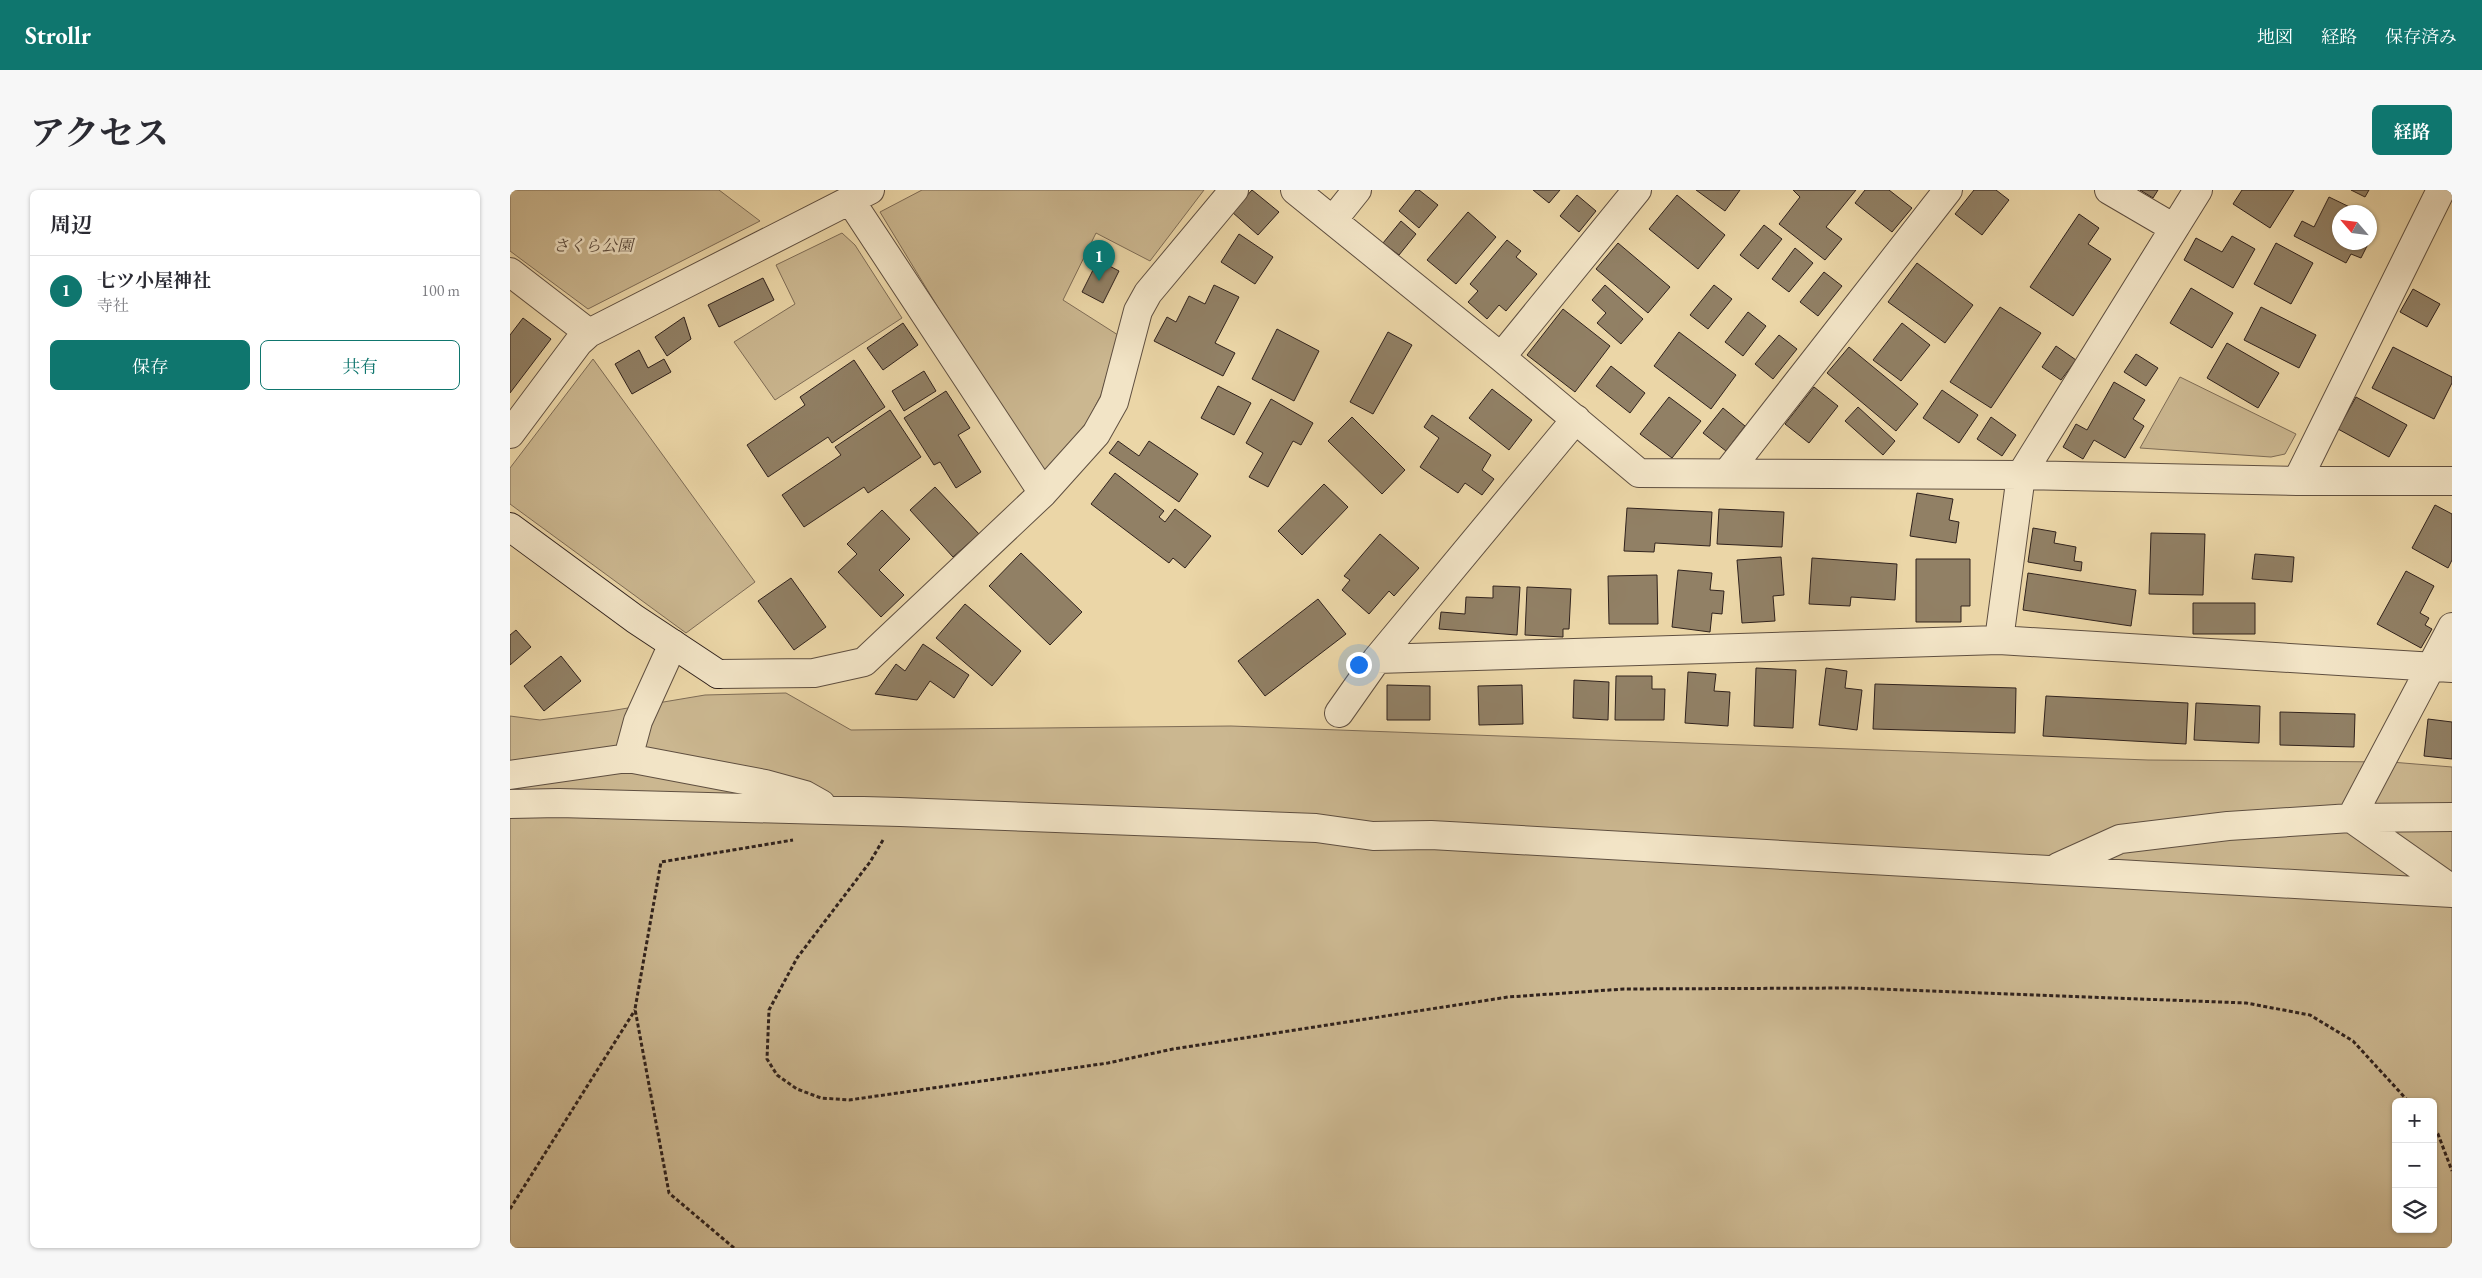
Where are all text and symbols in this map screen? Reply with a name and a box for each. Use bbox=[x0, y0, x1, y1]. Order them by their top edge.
text: Strollr bbox=[25, 20, 91, 51]
text: 地図 bbox=[2257, 25, 2293, 48]
text: 経路 bbox=[2321, 25, 2357, 48]
text: 保存済み bbox=[2385, 25, 2457, 48]
button: 経路 bbox=[2372, 105, 2452, 155]
text: アクセス bbox=[30, 110, 169, 155]
north arrow bbox=[2332, 205, 2377, 250]
text: 周辺 bbox=[50, 211, 92, 238]
park label: さくら公園 bbox=[553, 235, 636, 256]
pin: 1 bbox=[1083, 240, 1115, 281]
text: 七ツ小屋神社 bbox=[97, 268, 211, 293]
text: 1 bbox=[62, 280, 70, 301]
text: 100 m bbox=[421, 280, 460, 301]
text: 寺社 bbox=[97, 295, 129, 316]
button: 保存 bbox=[50, 340, 250, 390]
button: 共有 bbox=[260, 340, 460, 390]
your location bbox=[1346, 652, 1372, 678]
map controls bbox=[2392, 1098, 2437, 1233]
button: + bbox=[2392, 1098, 2437, 1143]
button: − bbox=[2392, 1143, 2437, 1188]
button: layers bbox=[2392, 1188, 2437, 1233]

